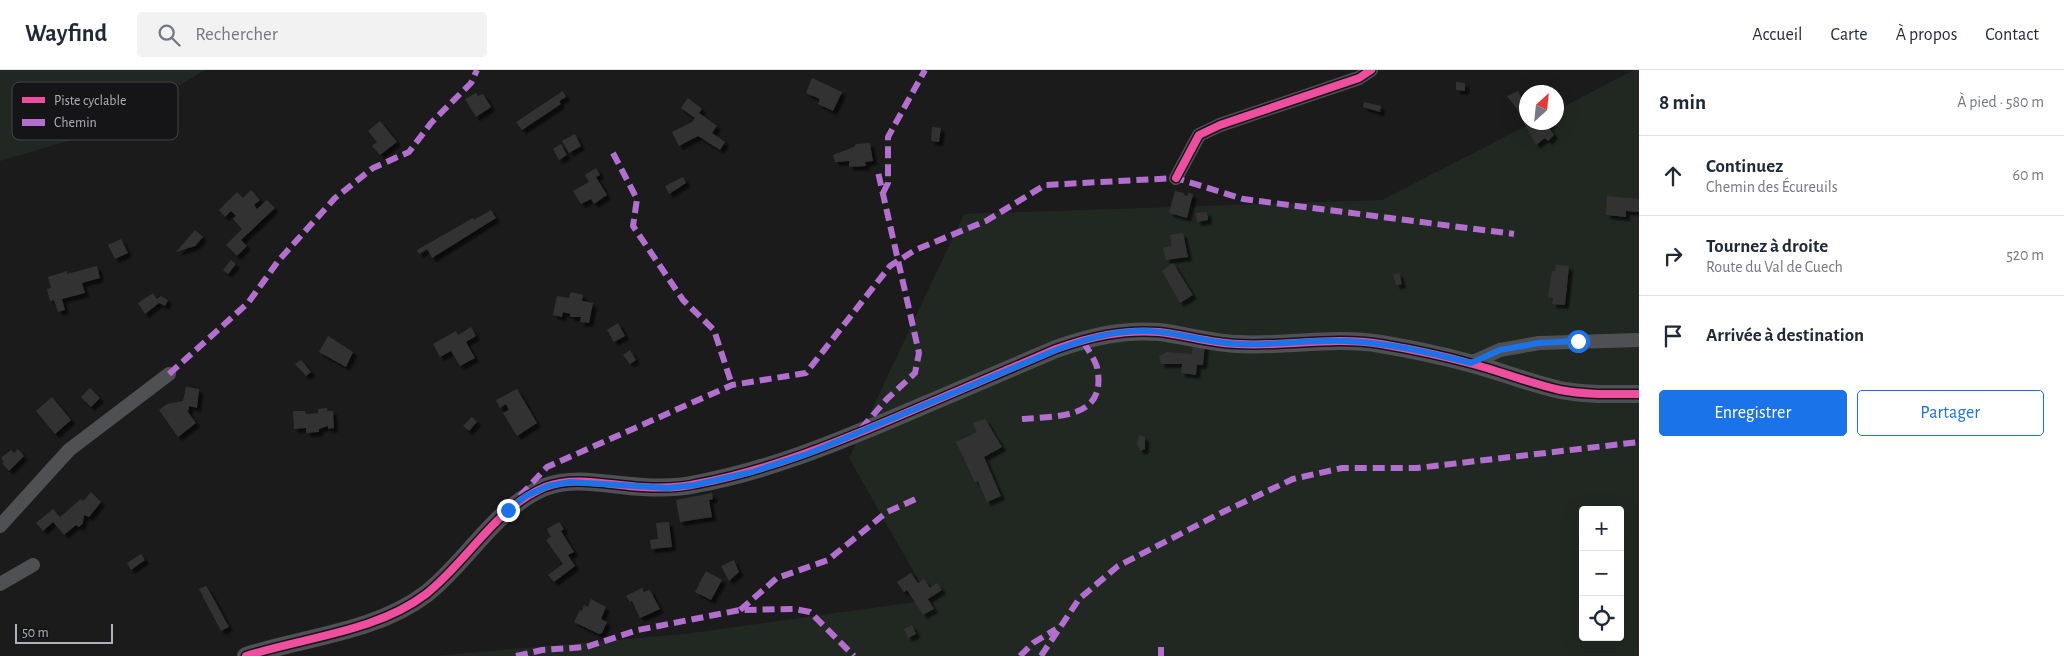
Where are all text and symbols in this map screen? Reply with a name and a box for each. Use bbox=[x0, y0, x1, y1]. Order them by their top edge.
search box bbox=[137, 12, 487, 57]
icon: search bbox=[155, 21, 183, 49]
text: Wayfind bbox=[25, 22, 107, 46]
text: Rechercher bbox=[195, 25, 278, 44]
text: Accueil bbox=[1752, 26, 1803, 44]
text: Carte bbox=[1831, 26, 1868, 44]
text: À propos bbox=[1896, 26, 1957, 44]
text: Contact bbox=[1985, 26, 2039, 44]
legend bbox=[12, 82, 178, 140]
north arrow bbox=[1519, 85, 1564, 130]
text: 8 min bbox=[1659, 92, 1706, 113]
text: Piste cyclable bbox=[54, 94, 126, 108]
text: À pied · 580 m bbox=[1957, 94, 2044, 110]
text: Chemin bbox=[54, 116, 97, 130]
text: Continuez bbox=[1706, 157, 1783, 176]
icon: ahead bbox=[1659, 162, 1687, 190]
text: 60 m bbox=[2013, 167, 2044, 183]
text: Chemin des Écureuils bbox=[1706, 179, 1838, 195]
text: Tournez à droite bbox=[1706, 237, 1828, 256]
icon: right bbox=[1659, 242, 1687, 270]
text: 520 m bbox=[2006, 247, 2044, 263]
text: Route du Val de Cuech bbox=[1706, 259, 1843, 275]
icon: arrive bbox=[1659, 322, 1687, 350]
text: Arrivée à destination bbox=[1706, 326, 1864, 345]
route start bbox=[1567, 330, 1590, 353]
button: Enregistrer bbox=[1659, 390, 1847, 436]
button: Partager bbox=[1857, 390, 2044, 436]
route end bbox=[497, 499, 520, 522]
map controls bbox=[1579, 506, 1624, 641]
button: + bbox=[1579, 506, 1624, 551]
button: − bbox=[1579, 551, 1624, 596]
button: locate bbox=[1579, 596, 1624, 641]
scale bar bbox=[15, 621, 112, 644]
text: 50 m bbox=[22, 626, 49, 640]

